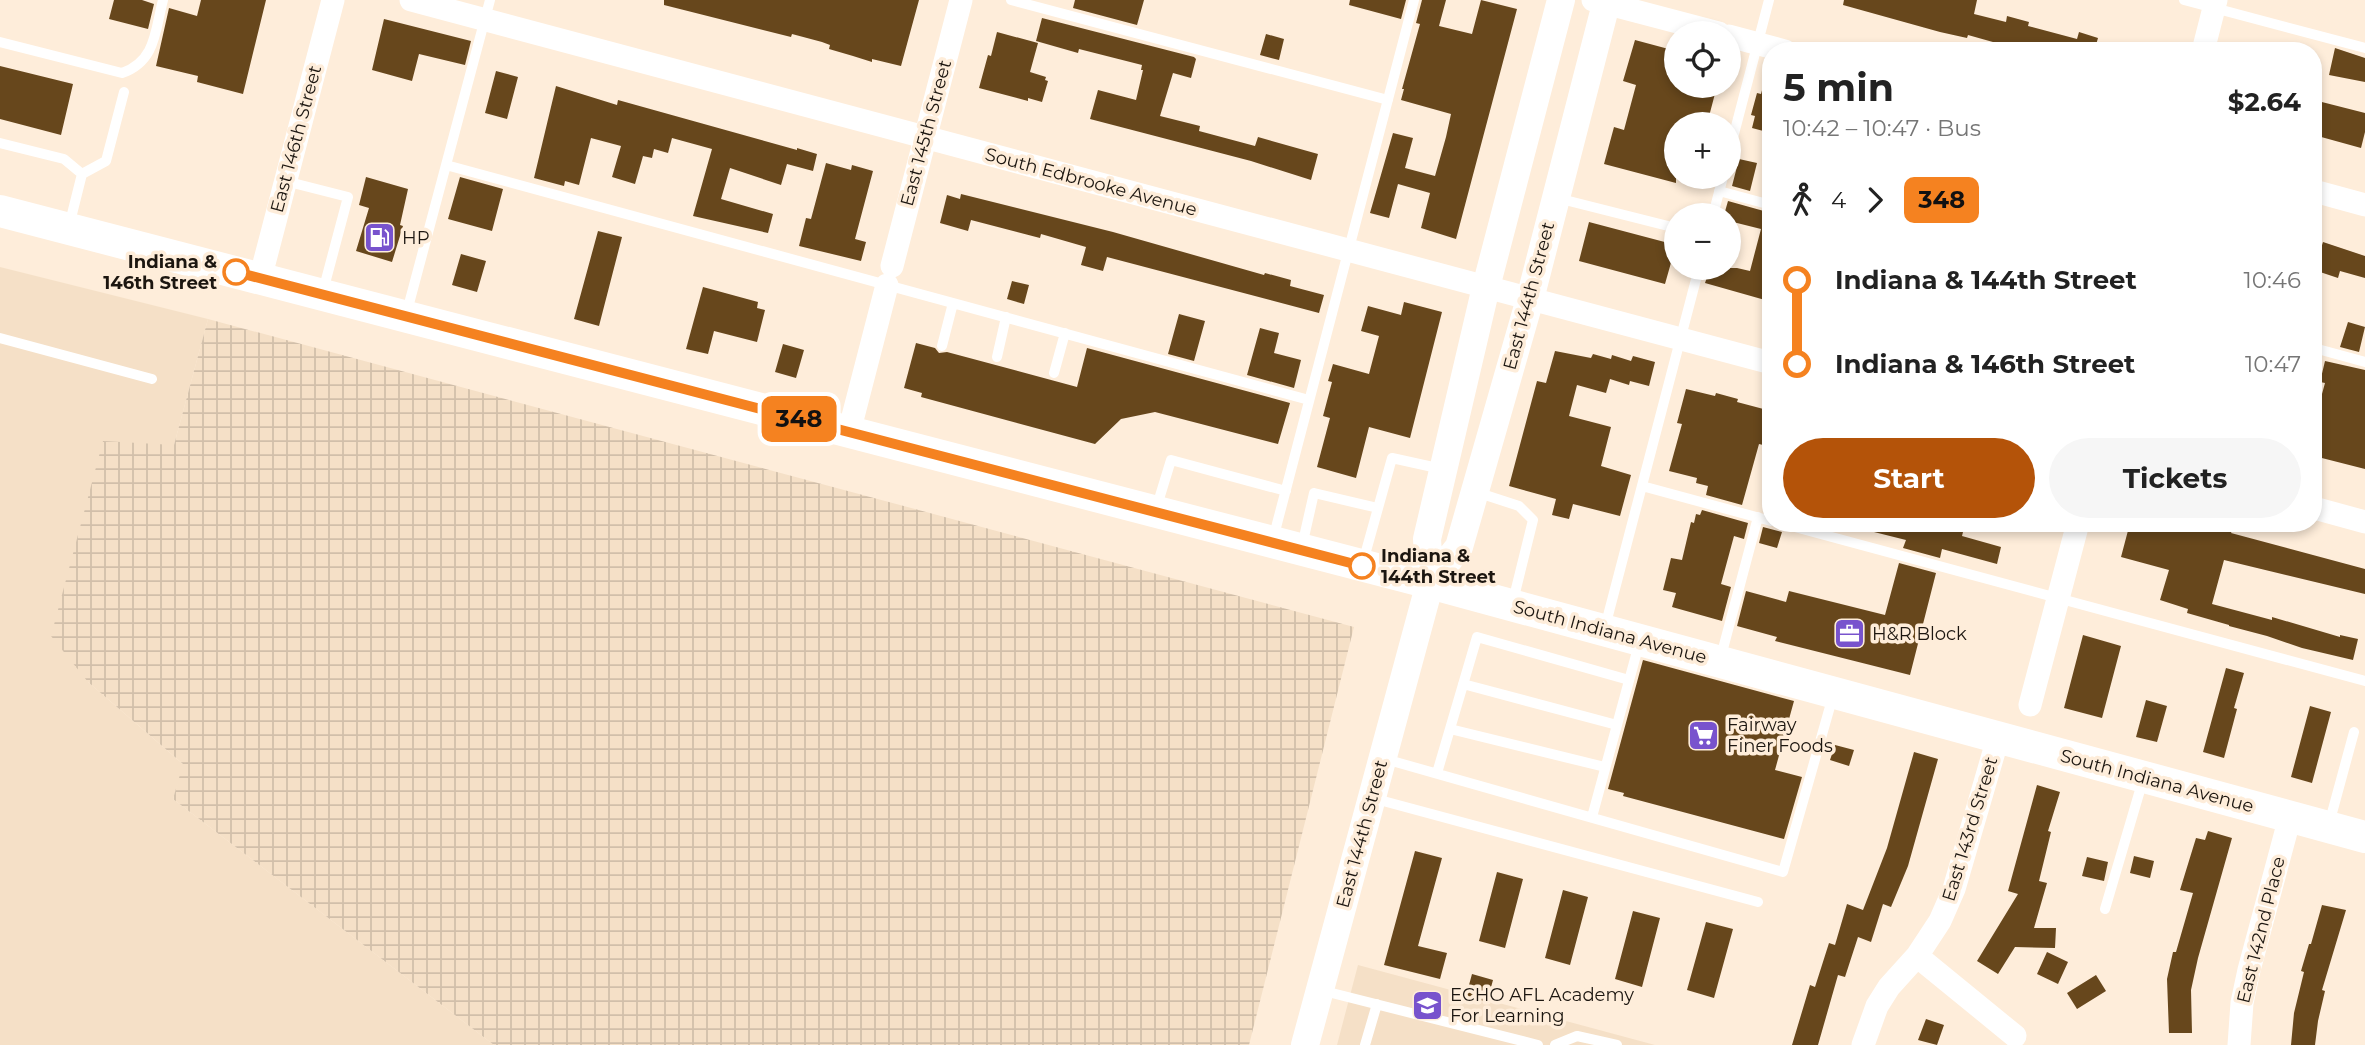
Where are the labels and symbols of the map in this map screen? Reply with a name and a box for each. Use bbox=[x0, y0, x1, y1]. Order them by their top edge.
street label: East 145th Street bbox=[896, 57, 956, 209]
street label: East 146th Street bbox=[266, 63, 326, 215]
street label: South Edbrooke Avenue bbox=[983, 143, 1199, 221]
street label: East 144th Street bbox=[1499, 220, 1559, 372]
fuel station icon: HP bbox=[362, 221, 396, 255]
place label: HP bbox=[402, 227, 430, 249]
place label: Indiana & 146th Street bbox=[103, 251, 217, 294]
marker: Indiana & 146th Street bbox=[223, 259, 249, 285]
line badge: 348 bbox=[759, 396, 839, 442]
place label: Indiana & 144th Street bbox=[1381, 545, 1496, 588]
marker: Indiana & 144th Street bbox=[1349, 553, 1375, 579]
street label: South Indiana Avenue bbox=[1511, 596, 1709, 668]
office icon: H&R Block bbox=[1832, 617, 1866, 651]
place label: H&R Block bbox=[1872, 623, 1967, 645]
place label: Fairway Finer Foods bbox=[1727, 714, 1833, 757]
supermarket icon: Fairway Finer Foods bbox=[1687, 718, 1721, 752]
street label: South Indiana Avenue bbox=[2058, 745, 2256, 817]
street label: East 143rd Street bbox=[1938, 754, 2002, 904]
street label: East 144th Street bbox=[1332, 758, 1392, 910]
street label: East 142nd Place bbox=[2232, 854, 2290, 1006]
place label: ECHO AFL Academy For Learning bbox=[1450, 984, 1634, 1027]
school or university icon: ECHO AFL Academy For Learning bbox=[1410, 988, 1444, 1022]

